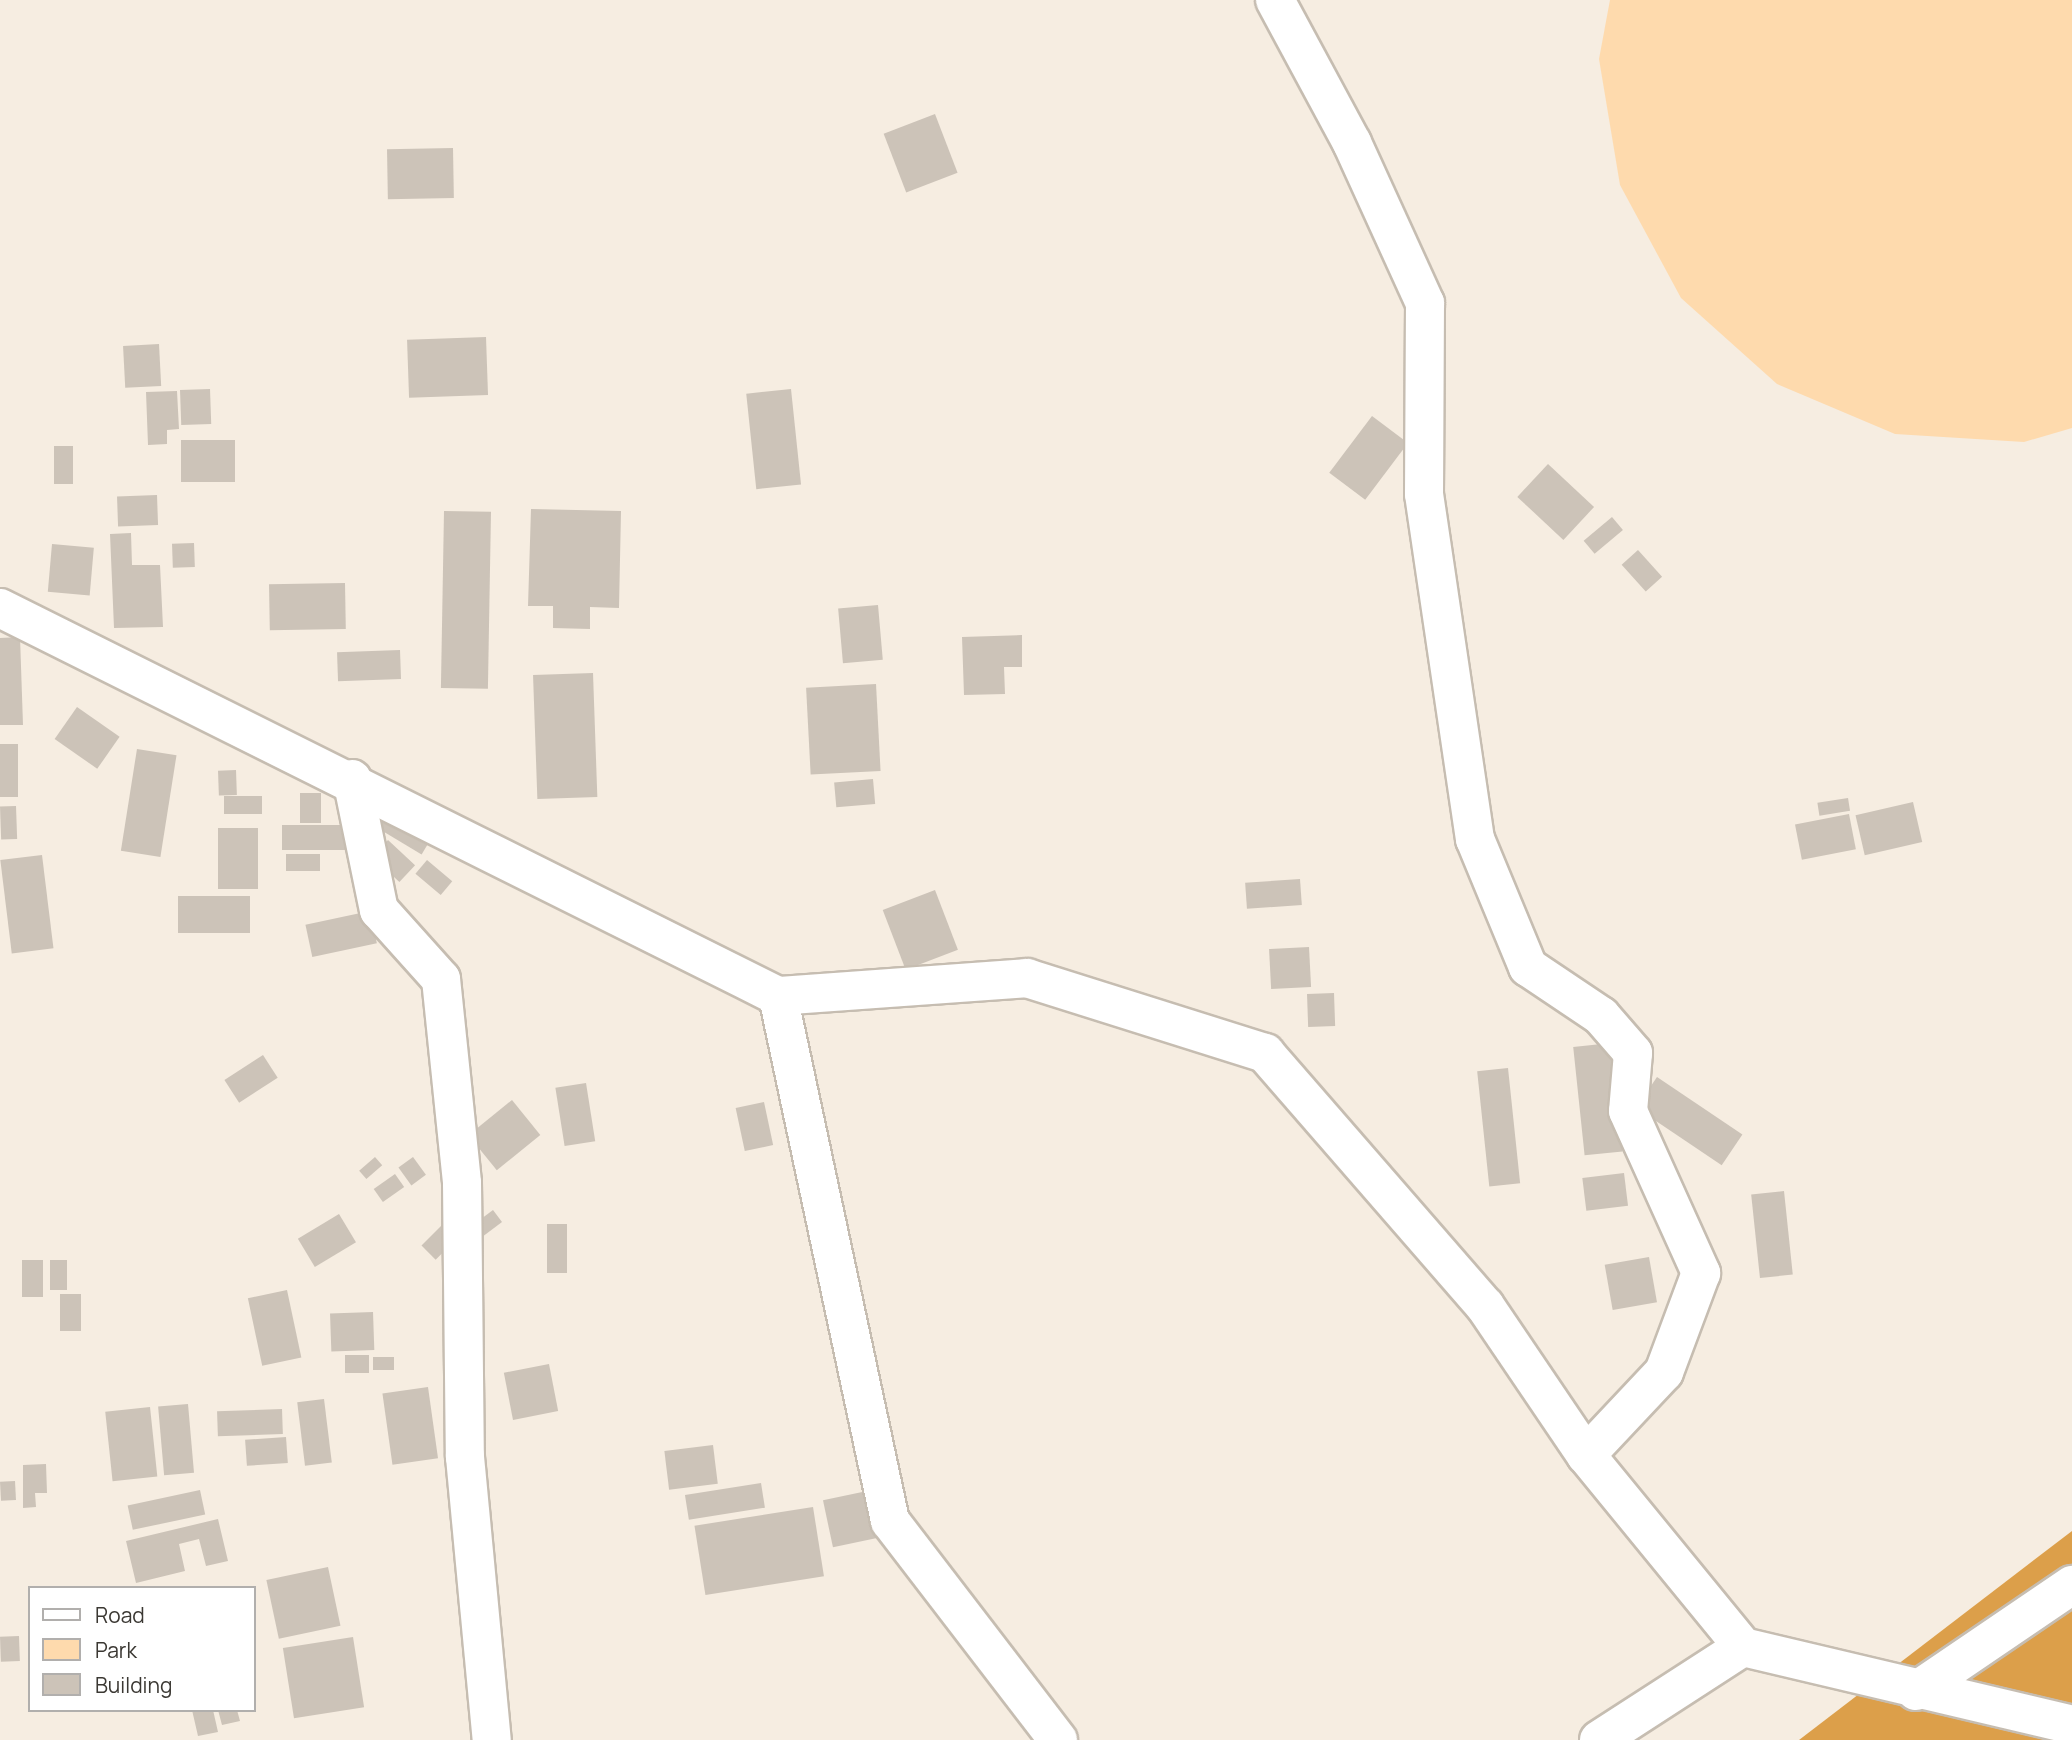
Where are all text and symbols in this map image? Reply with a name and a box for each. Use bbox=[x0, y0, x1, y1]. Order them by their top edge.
legend bbox=[28, 1586, 256, 1712]
text: Road bbox=[95, 1601, 145, 1629]
text: Park bbox=[95, 1636, 137, 1664]
text: Building bbox=[95, 1671, 172, 1699]

